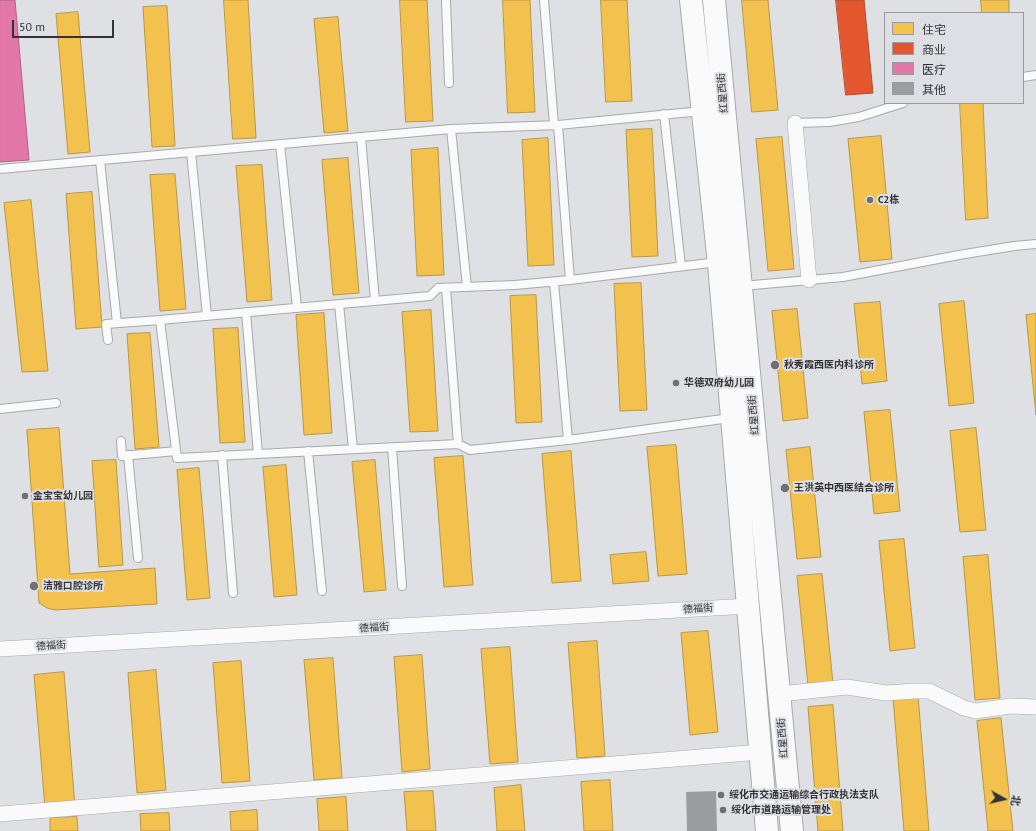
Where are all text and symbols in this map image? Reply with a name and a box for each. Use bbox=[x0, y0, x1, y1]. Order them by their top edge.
scale bar bbox=[14, 12, 116, 38]
legend bbox=[884, 12, 1024, 104]
text: 50 m bbox=[19, 19, 45, 34]
text: 住宅 bbox=[922, 22, 946, 37]
text: 商业 bbox=[922, 42, 946, 57]
text: 医疗 bbox=[922, 62, 946, 77]
street label: 红星西街 bbox=[715, 73, 731, 113]
text: 其他 bbox=[922, 82, 946, 97]
place label: C2栋 bbox=[878, 194, 899, 206]
marker: C2栋 bbox=[865, 195, 875, 205]
marker: 秋秀霞西医内科诊所 bbox=[769, 359, 781, 371]
place label: 秋秀霞西医内科诊所 bbox=[784, 359, 874, 371]
place label: 华德双府幼儿园 bbox=[684, 377, 754, 389]
marker: 华德双府幼儿园 bbox=[671, 378, 681, 388]
street label: 红星西街 bbox=[746, 395, 762, 435]
marker: 王洪英中西医结合诊所 bbox=[779, 482, 791, 494]
place label: 王洪英中西医结合诊所 bbox=[794, 482, 894, 494]
place label: 金宝宝幼儿园 bbox=[33, 490, 93, 502]
marker: 金宝宝幼儿园 bbox=[20, 491, 30, 501]
marker: 洁雅口腔诊所 bbox=[28, 580, 40, 592]
place label: 洁雅口腔诊所 bbox=[43, 580, 103, 592]
street label: 德福街 bbox=[683, 602, 713, 616]
street label: 德福街 bbox=[359, 621, 389, 635]
street label: 德福街 bbox=[36, 639, 66, 653]
street label: 红星西街 bbox=[775, 718, 791, 758]
north arrow bbox=[984, 779, 1024, 819]
place label: 绥化市交通运输综合行政执法支队 bbox=[729, 789, 879, 801]
marker: 绥化市交通运输综合行政执法支队 bbox=[716, 790, 726, 800]
text: 北 bbox=[1008, 794, 1024, 807]
place label: 绥化市道路运输管理处 bbox=[731, 804, 831, 816]
marker: 绥化市道路运输管理处 bbox=[718, 805, 728, 815]

